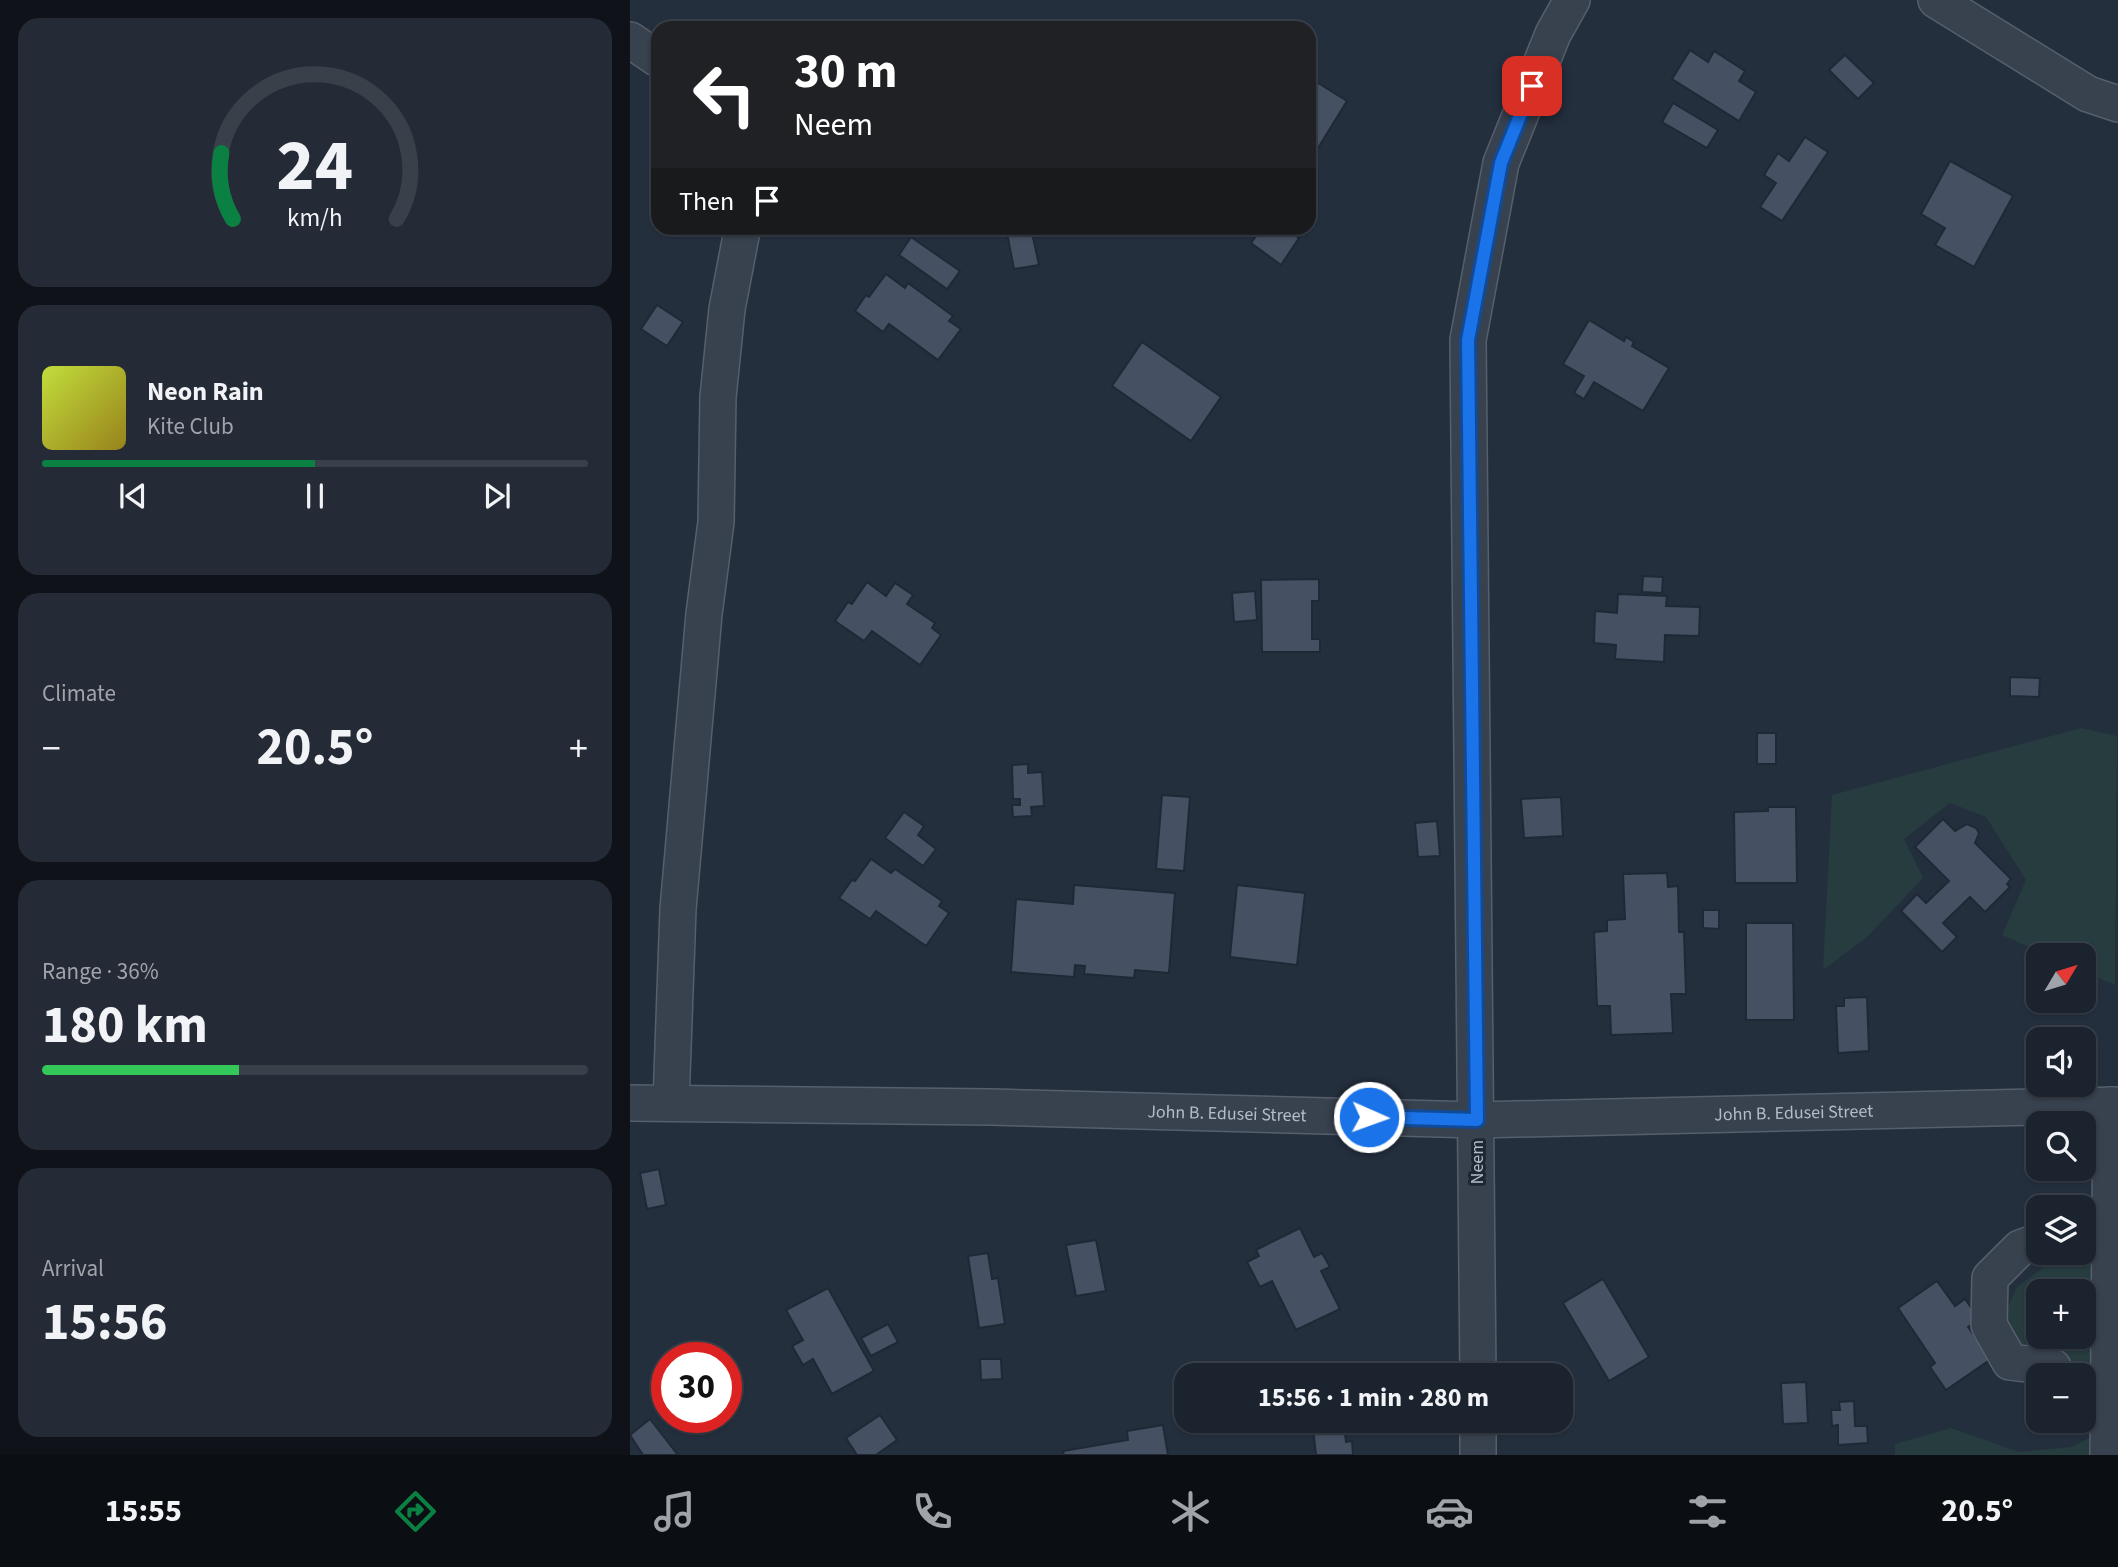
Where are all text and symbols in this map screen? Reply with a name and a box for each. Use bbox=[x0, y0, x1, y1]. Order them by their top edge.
text: 30 m bbox=[794, 37, 898, 107]
icon: left bbox=[679, 49, 770, 140]
pin bbox=[1502, 56, 1562, 116]
icon: arrive bbox=[1513, 67, 1551, 105]
text: Neem bbox=[794, 102, 873, 148]
text: 24 bbox=[277, 114, 353, 218]
icon: arrive bbox=[748, 182, 786, 220]
text: Then bbox=[679, 183, 734, 220]
text: km/h bbox=[287, 200, 343, 236]
text: Neon Rain bbox=[147, 373, 264, 410]
text: Kite Club bbox=[147, 410, 234, 443]
icon: previous bbox=[114, 477, 152, 515]
icon: pause bbox=[296, 477, 334, 515]
icon: next bbox=[478, 477, 516, 515]
text: Climate bbox=[42, 677, 116, 710]
text: 20.5° bbox=[257, 711, 373, 785]
text: − bbox=[42, 722, 61, 776]
text: + bbox=[569, 722, 588, 776]
north arrow bbox=[2026, 943, 2096, 1013]
map controls bbox=[2026, 943, 2096, 1433]
text: Range · 36% bbox=[42, 955, 159, 988]
text: 180 km bbox=[42, 989, 208, 1063]
button: sound bbox=[2026, 1027, 2096, 1097]
position arrow bbox=[1332, 1080, 1406, 1154]
street label: John B. Edusei Street bbox=[1714, 1098, 1874, 1127]
street label: John B. Edusei Street bbox=[1147, 1099, 1307, 1128]
button: search bbox=[2026, 1111, 2096, 1181]
street label: Neem bbox=[1465, 1140, 1490, 1184]
button: layers bbox=[2026, 1195, 2096, 1265]
text: Arrival bbox=[42, 1252, 104, 1285]
button: + bbox=[2026, 1279, 2096, 1349]
text: 15:56 bbox=[42, 1286, 167, 1360]
speed limit sign: 30 bbox=[651, 1342, 742, 1433]
button: − bbox=[2026, 1363, 2096, 1433]
text: 15:56 · 1 min · 280 m bbox=[1258, 1379, 1489, 1416]
icon: directions bbox=[391, 1487, 440, 1536]
icon: music bbox=[650, 1487, 699, 1536]
icon: phone bbox=[908, 1487, 957, 1536]
icon: climate bbox=[1166, 1487, 1215, 1536]
icon: car bbox=[1425, 1487, 1474, 1536]
icon: filters bbox=[1683, 1487, 1732, 1536]
text: 15:55 bbox=[105, 1488, 182, 1534]
text: 20.5° bbox=[1941, 1488, 2013, 1534]

